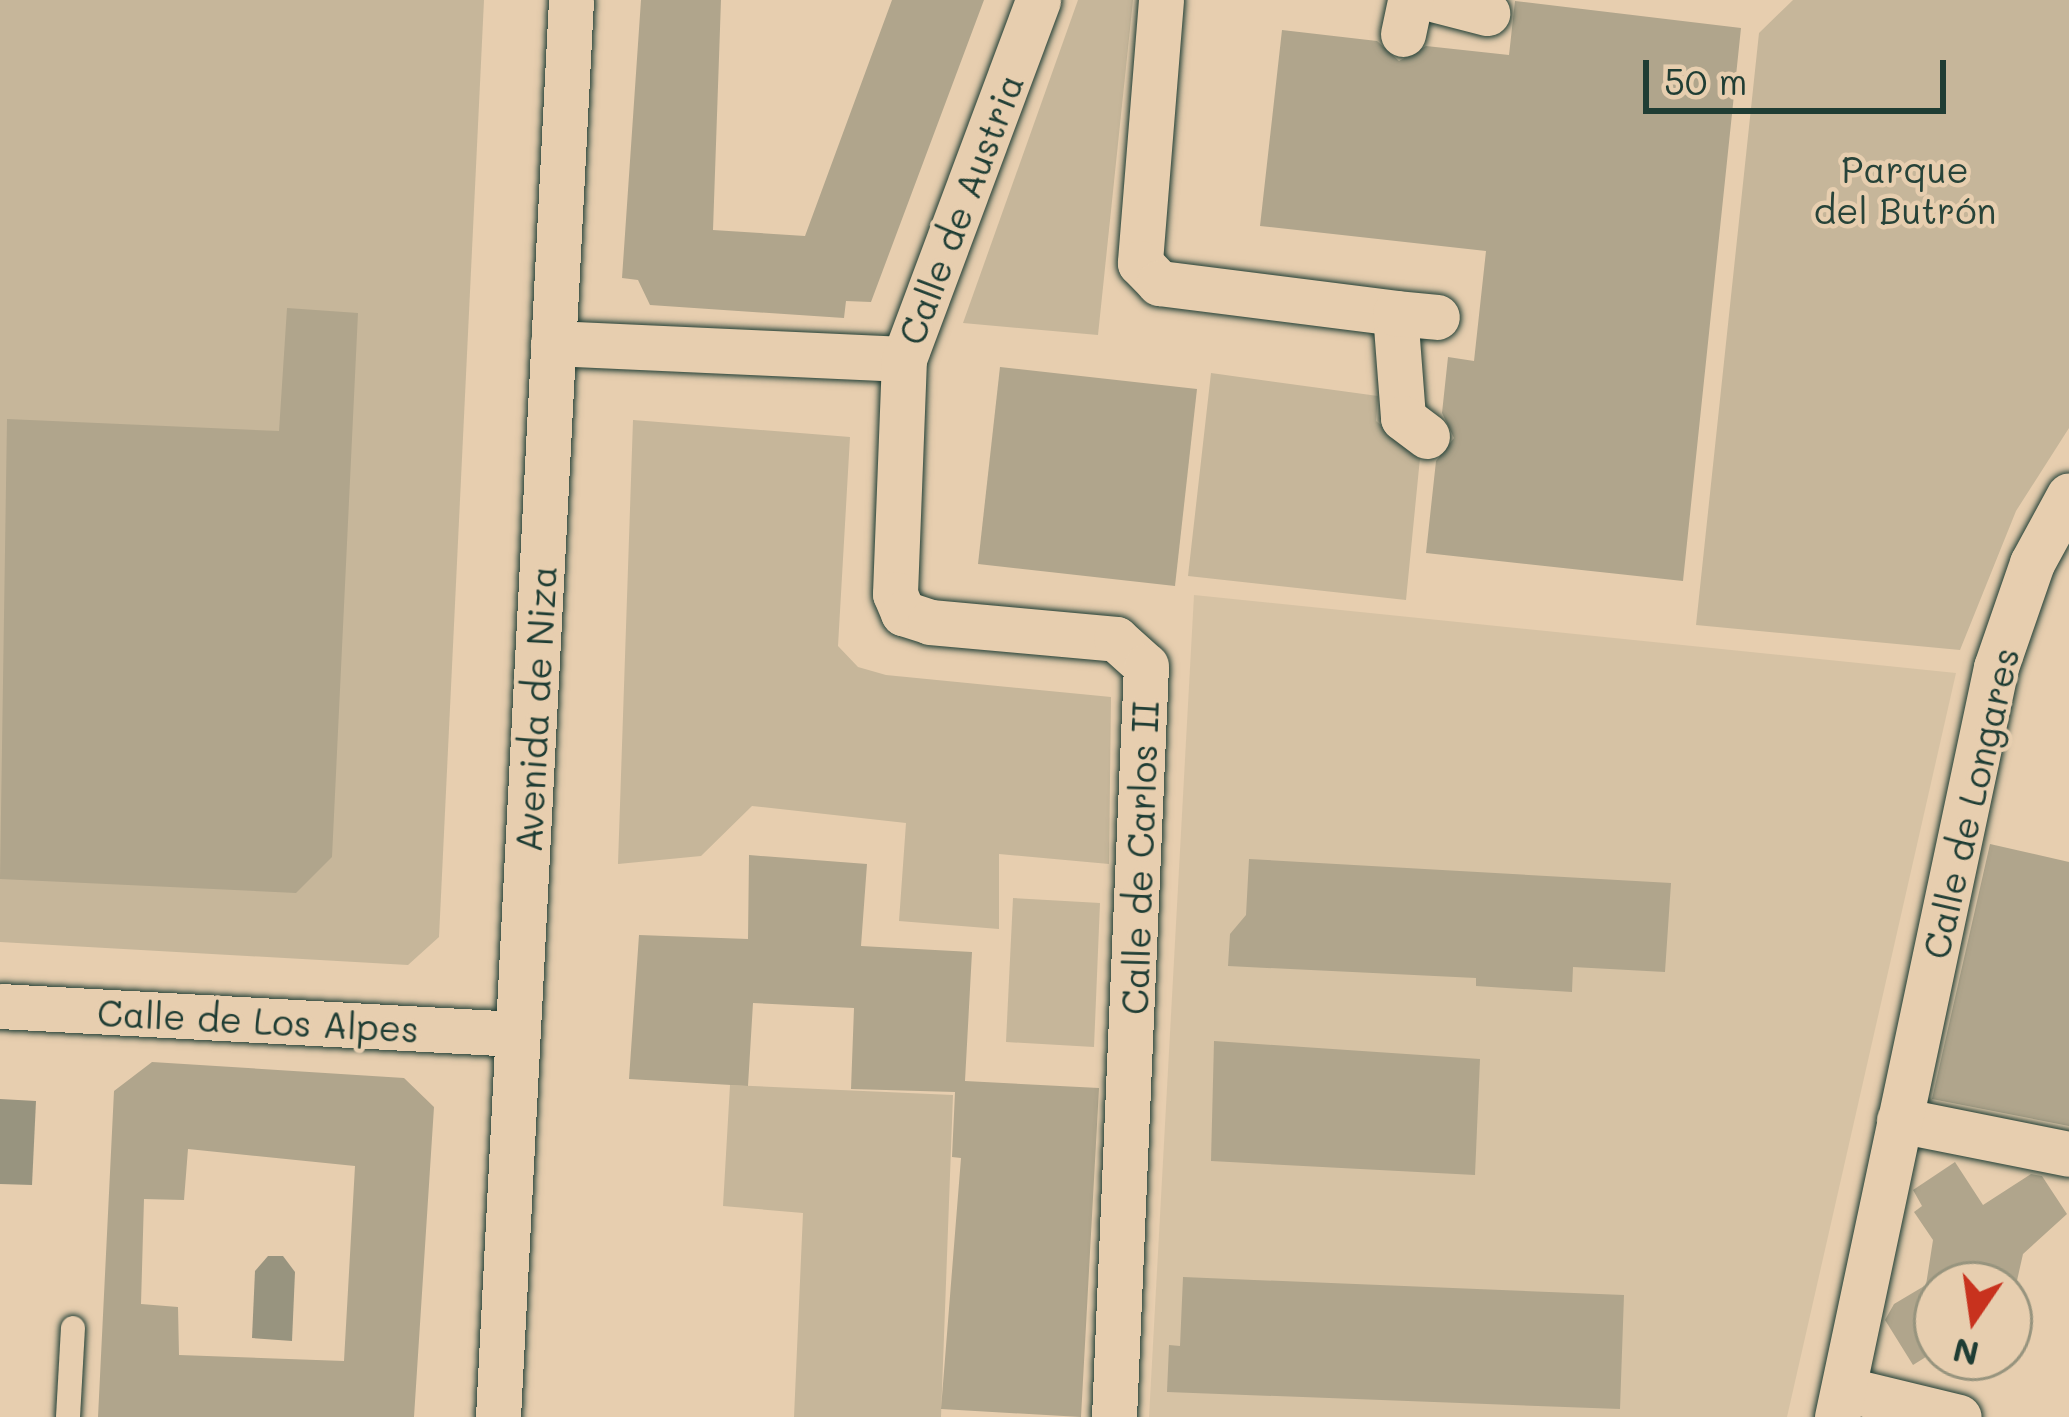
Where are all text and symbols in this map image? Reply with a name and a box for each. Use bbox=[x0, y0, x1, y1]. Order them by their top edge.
scale bar bbox=[1649, 36, 1952, 110]
text: 50 m bbox=[1664, 57, 1747, 104]
street label: Calle de Austria bbox=[889, 68, 1031, 350]
park label: Parque del Butrón bbox=[1814, 146, 1996, 231]
street label: Avenida de Niza bbox=[506, 565, 564, 853]
street label: Calle de Longares bbox=[1913, 643, 2027, 963]
street label: Calle de Carlos II bbox=[1112, 700, 1166, 1016]
street label: Calle de Los Alpes bbox=[96, 990, 420, 1050]
north arrow bbox=[1913, 1261, 2033, 1381]
text: N bbox=[1948, 1330, 1983, 1377]

